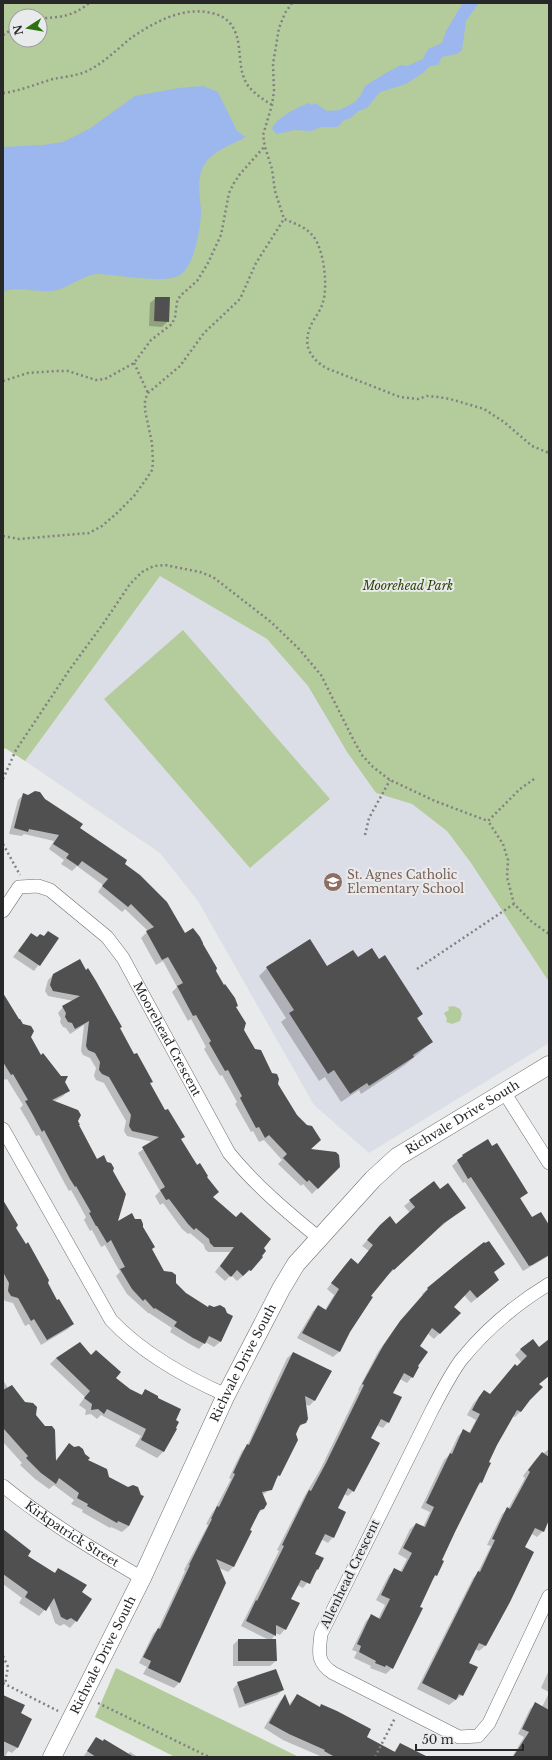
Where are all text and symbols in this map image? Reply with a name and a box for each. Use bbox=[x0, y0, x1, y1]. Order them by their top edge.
north arrow bbox=[8, 8, 48, 48]
text: N bbox=[10, 23, 26, 37]
park label: Moorehead Park bbox=[362, 578, 453, 593]
place label: St. Agnes Catholic Elementary School bbox=[347, 867, 464, 896]
school or university icon: St. Agnes Catholic Elementary School bbox=[322, 871, 344, 893]
street label: Moorehead Crescent bbox=[130, 979, 205, 1099]
street label: Richvale Drive South bbox=[402, 1077, 522, 1157]
street label: Richvale Drive South bbox=[207, 1301, 279, 1424]
street label: Kirkpatrick Street bbox=[22, 1498, 122, 1570]
street label: Allenhead Crescent bbox=[316, 1517, 383, 1632]
street label: Richvale Drive South bbox=[67, 1593, 139, 1717]
scale bar bbox=[416, 1726, 523, 1752]
text: 50 m bbox=[422, 1732, 454, 1747]

